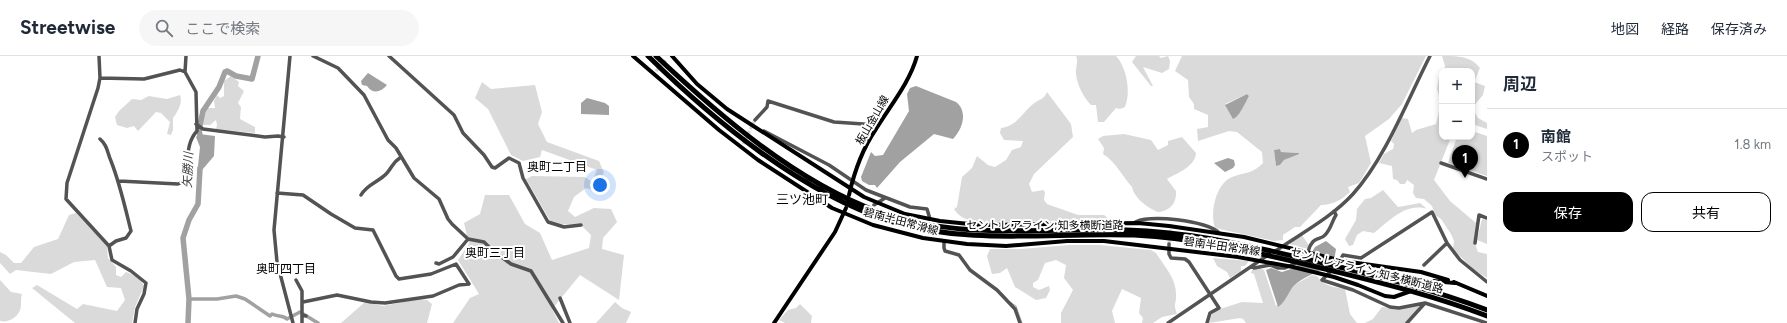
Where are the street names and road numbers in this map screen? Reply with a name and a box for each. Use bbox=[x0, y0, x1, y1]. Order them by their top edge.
street label: 板山金山線 bbox=[853, 93, 892, 147]
street label: 碧南半田常滑線 bbox=[862, 205, 940, 238]
street label: セントレアライン;知多横断道路 bbox=[967, 219, 1123, 232]
street label: 碧南半田常滑線 bbox=[1183, 235, 1261, 258]
street label: セントレアライン;知多横断道路 bbox=[1289, 245, 1445, 296]

